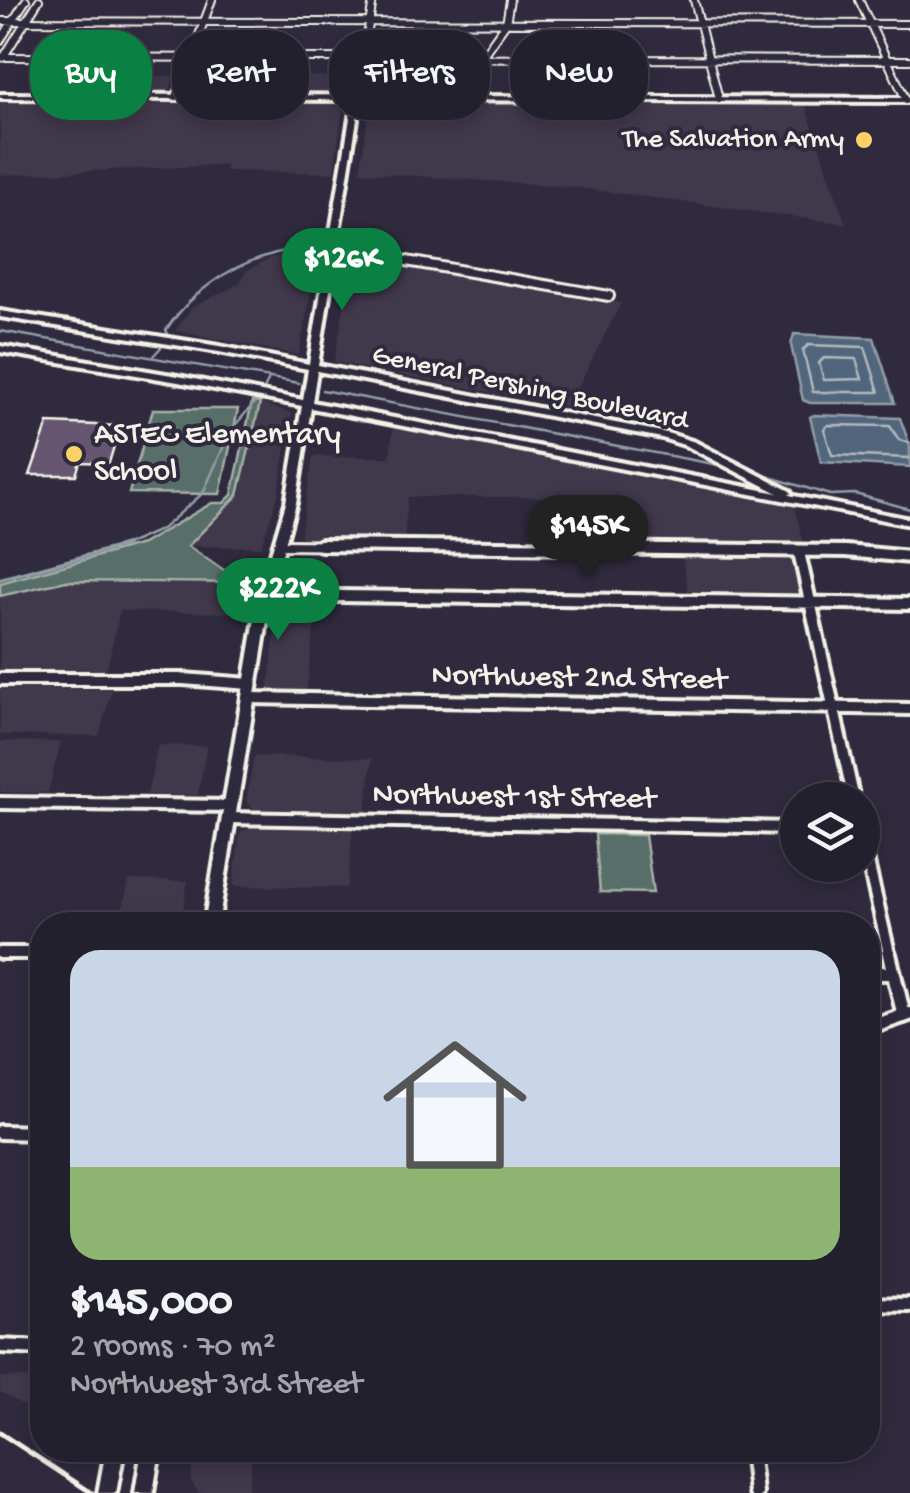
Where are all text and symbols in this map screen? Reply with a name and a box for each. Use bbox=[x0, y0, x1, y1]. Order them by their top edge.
chip: Buy bbox=[30, 30, 152, 120]
chip: Rent bbox=[172, 30, 309, 120]
chip: Filters bbox=[329, 30, 490, 120]
chip: New bbox=[510, 30, 648, 120]
place label: The Salvation Army bbox=[620, 124, 844, 157]
marker: The Salvation Army bbox=[853, 129, 875, 151]
pin: $126K bbox=[272, 228, 412, 313]
text: $126K bbox=[304, 241, 380, 279]
street label: General Pershing Boulevard bbox=[369, 339, 693, 439]
place label: ASTEC Elementary School bbox=[94, 417, 341, 492]
marker: ASTEC Elementary School bbox=[63, 443, 85, 465]
pin: $145K bbox=[518, 495, 658, 580]
text: $145K bbox=[550, 508, 626, 546]
pin: $222K bbox=[208, 558, 348, 643]
text: $222K bbox=[238, 571, 318, 609]
street label: Northwest 2nd Street bbox=[431, 657, 730, 701]
street label: Northwest 1st Street bbox=[372, 777, 659, 820]
map controls bbox=[780, 782, 880, 882]
button: layers bbox=[780, 782, 880, 882]
icon: home bbox=[365, 1015, 545, 1195]
text: $145,000 bbox=[70, 1280, 233, 1329]
text: 2 rooms · 70 m² bbox=[70, 1329, 275, 1367]
text: Northwest 3rd Street bbox=[70, 1367, 362, 1405]

